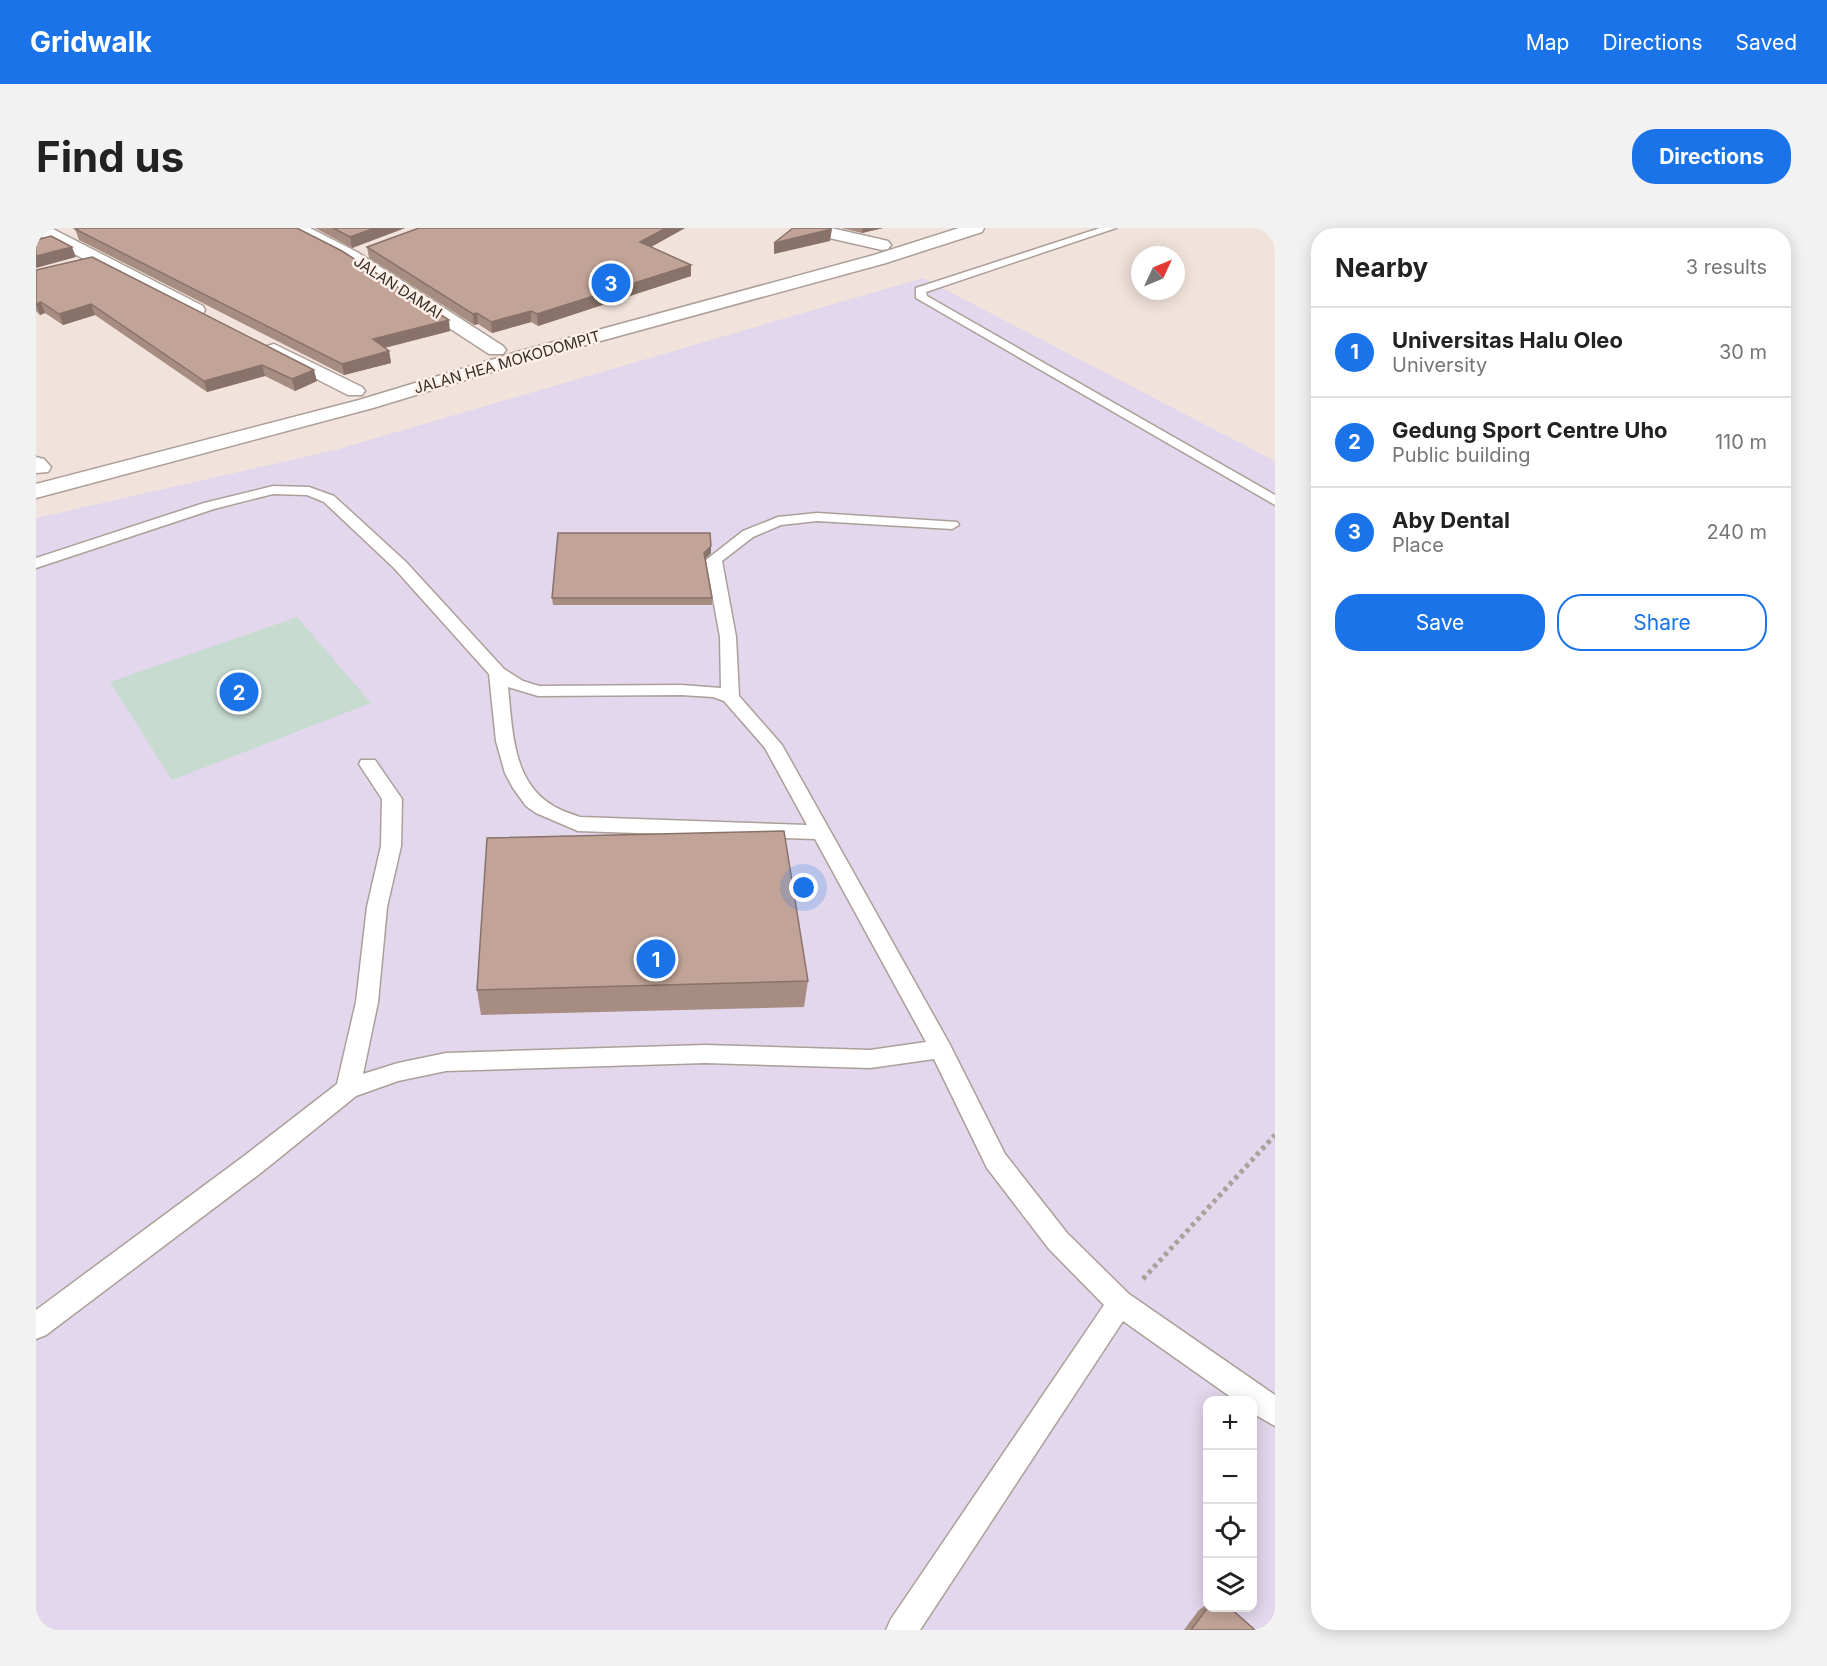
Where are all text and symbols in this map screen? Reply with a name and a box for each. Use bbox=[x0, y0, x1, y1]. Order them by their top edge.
text: Gridwalk bbox=[30, 25, 152, 59]
text: Map bbox=[1526, 30, 1569, 55]
text: Directions bbox=[1602, 30, 1703, 55]
text: Saved bbox=[1736, 30, 1797, 55]
button: Directions bbox=[1632, 129, 1791, 184]
text: Find us bbox=[36, 131, 184, 182]
north arrow bbox=[1131, 246, 1185, 300]
street label: JALAN DAMAI bbox=[350, 251, 446, 323]
text: Nearby bbox=[1335, 252, 1428, 283]
text: 3 results bbox=[1686, 255, 1767, 279]
pin: 3 bbox=[592, 260, 630, 306]
street label: JALAN HEA MOKODOMPIT bbox=[412, 326, 602, 398]
text: Universitas Halu Oleo bbox=[1392, 327, 1623, 353]
text: 1 bbox=[1350, 340, 1359, 364]
text: 30 m bbox=[1719, 340, 1767, 364]
text: University bbox=[1392, 353, 1487, 377]
text: Gedung Sport Centre Uho bbox=[1392, 417, 1668, 443]
text: 2 bbox=[1348, 430, 1361, 454]
text: 110 m bbox=[1715, 430, 1767, 454]
text: Public building bbox=[1392, 443, 1531, 467]
text: Aby Dental bbox=[1392, 507, 1510, 533]
text: 3 bbox=[1348, 520, 1361, 544]
text: 240 m bbox=[1706, 520, 1767, 544]
text: Place bbox=[1392, 533, 1444, 557]
button: Save bbox=[1335, 594, 1545, 651]
button: Share bbox=[1557, 594, 1767, 651]
pin: 2 bbox=[220, 670, 258, 714]
your location bbox=[789, 873, 818, 902]
pin: 1 bbox=[636, 936, 676, 982]
map controls bbox=[1203, 1396, 1257, 1612]
button: + bbox=[1203, 1396, 1257, 1450]
button: − bbox=[1203, 1450, 1257, 1504]
button: locate bbox=[1203, 1504, 1257, 1558]
button: layers bbox=[1203, 1558, 1257, 1612]

